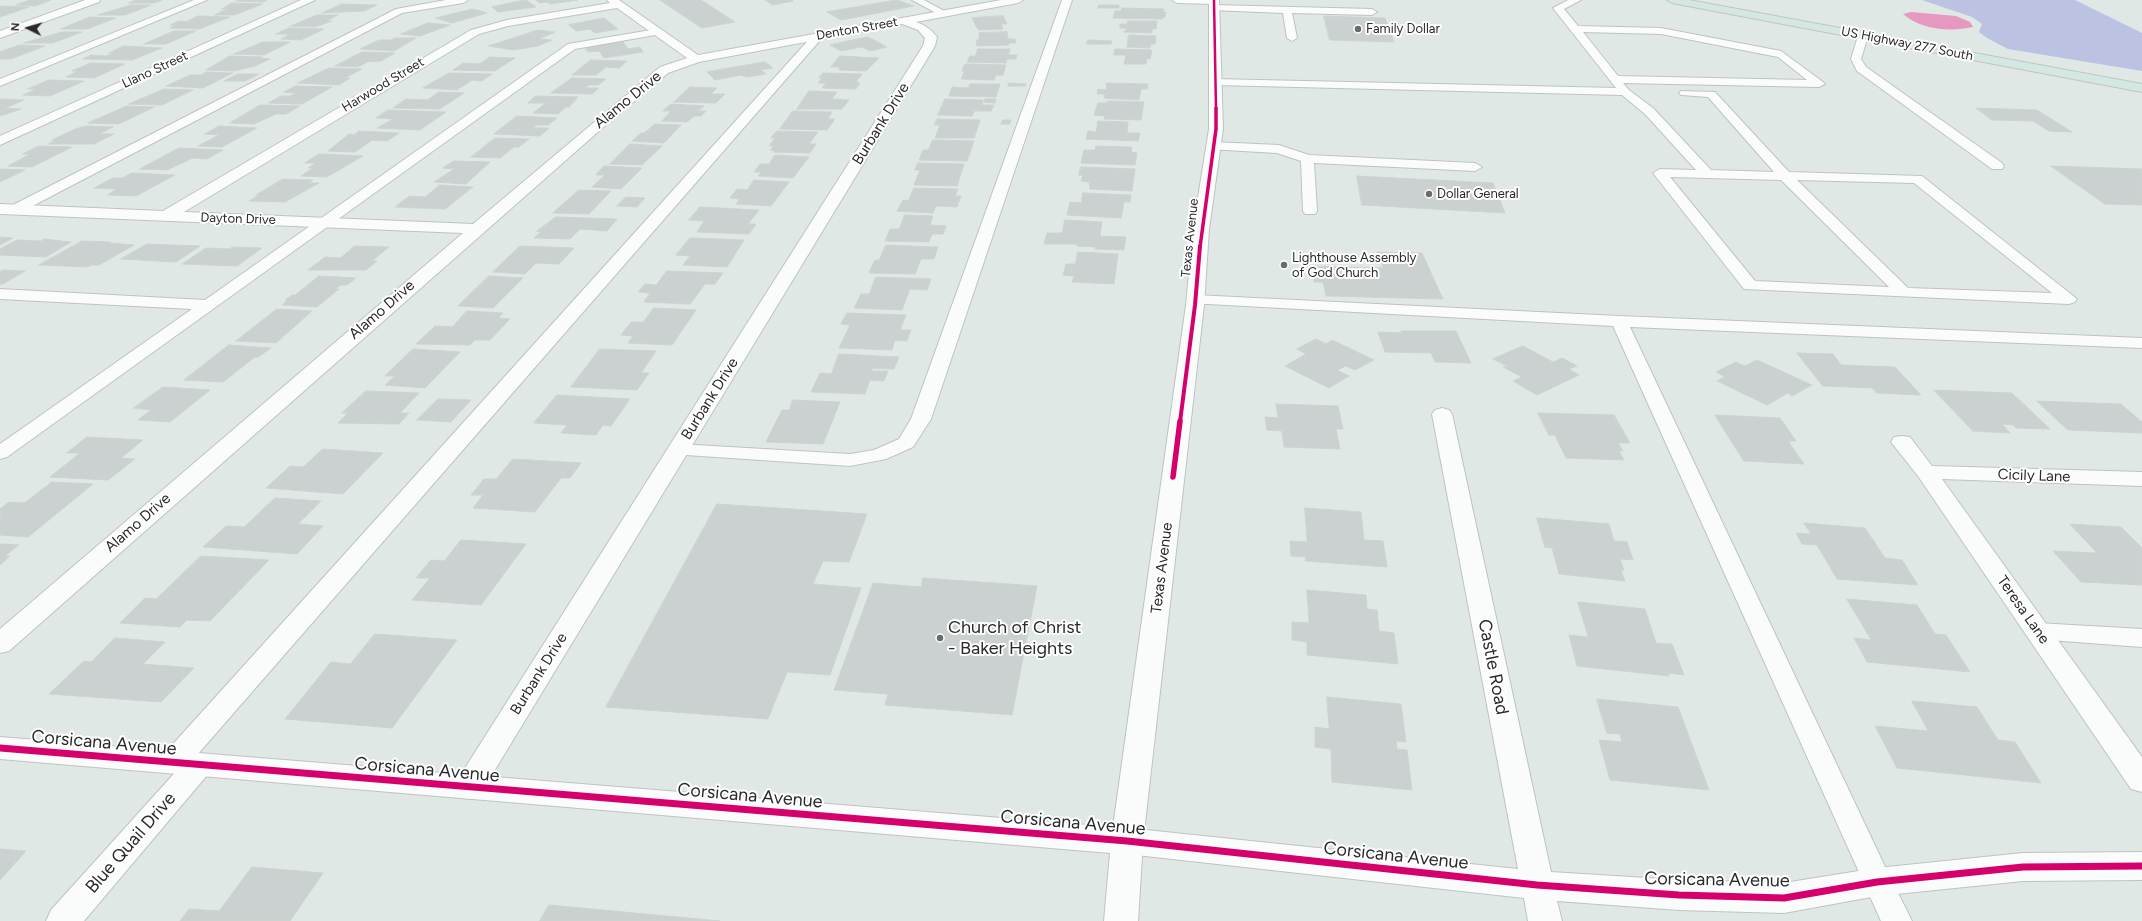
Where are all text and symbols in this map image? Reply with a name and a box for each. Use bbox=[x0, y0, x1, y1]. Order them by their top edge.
north arrow bbox=[8, 8, 48, 48]
street label: Denton Street bbox=[815, 14, 899, 44]
place label: Family Dollar bbox=[1366, 21, 1440, 37]
text: N bbox=[9, 22, 22, 32]
marker: Family Dollar bbox=[1353, 24, 1363, 34]
street label: US Highway 277 South bbox=[1840, 24, 1974, 64]
street label: Llano Street bbox=[120, 48, 190, 92]
street label: Harwood Street bbox=[339, 54, 427, 116]
street label: Alamo Drive bbox=[591, 68, 665, 132]
street label: Burbank Drive bbox=[849, 80, 913, 168]
place label: Dollar General bbox=[1437, 186, 1519, 202]
marker: Dollar General bbox=[1424, 189, 1434, 199]
street label: Texas Avenue bbox=[1178, 198, 1202, 278]
street label: Dayton Drive bbox=[200, 210, 276, 228]
place label: Lighthouse Assembly of God Church bbox=[1292, 250, 1416, 281]
marker: Lighthouse Assembly of God Church bbox=[1279, 260, 1289, 270]
street label: Alamo Drive bbox=[346, 277, 418, 343]
street label: Burbank Drive bbox=[678, 355, 742, 443]
street label: Cicily Lane bbox=[1997, 466, 2071, 486]
street label: Alamo Drive bbox=[102, 490, 174, 556]
street label: Texas Avenue bbox=[1147, 521, 1177, 615]
street label: Teresa Lane bbox=[1993, 572, 2053, 648]
place label: Church of Christ - Baker Heights bbox=[948, 617, 1081, 660]
street label: Castle Road bbox=[1473, 617, 1513, 717]
street label: Burbank Drive bbox=[507, 630, 571, 718]
marker: Church of Christ - Baker Heights bbox=[935, 633, 945, 643]
street label: Corsicana Avenue bbox=[31, 726, 177, 760]
street label: Corsicana Avenue bbox=[354, 753, 500, 787]
street label: Corsicana Avenue bbox=[677, 779, 823, 813]
street label: Blue Quail Drive bbox=[81, 788, 181, 898]
street label: Corsicana Avenue bbox=[1000, 806, 1146, 840]
street label: Corsicana Avenue bbox=[1323, 838, 1469, 874]
street label: Corsicana Avenue bbox=[1644, 868, 1790, 892]

